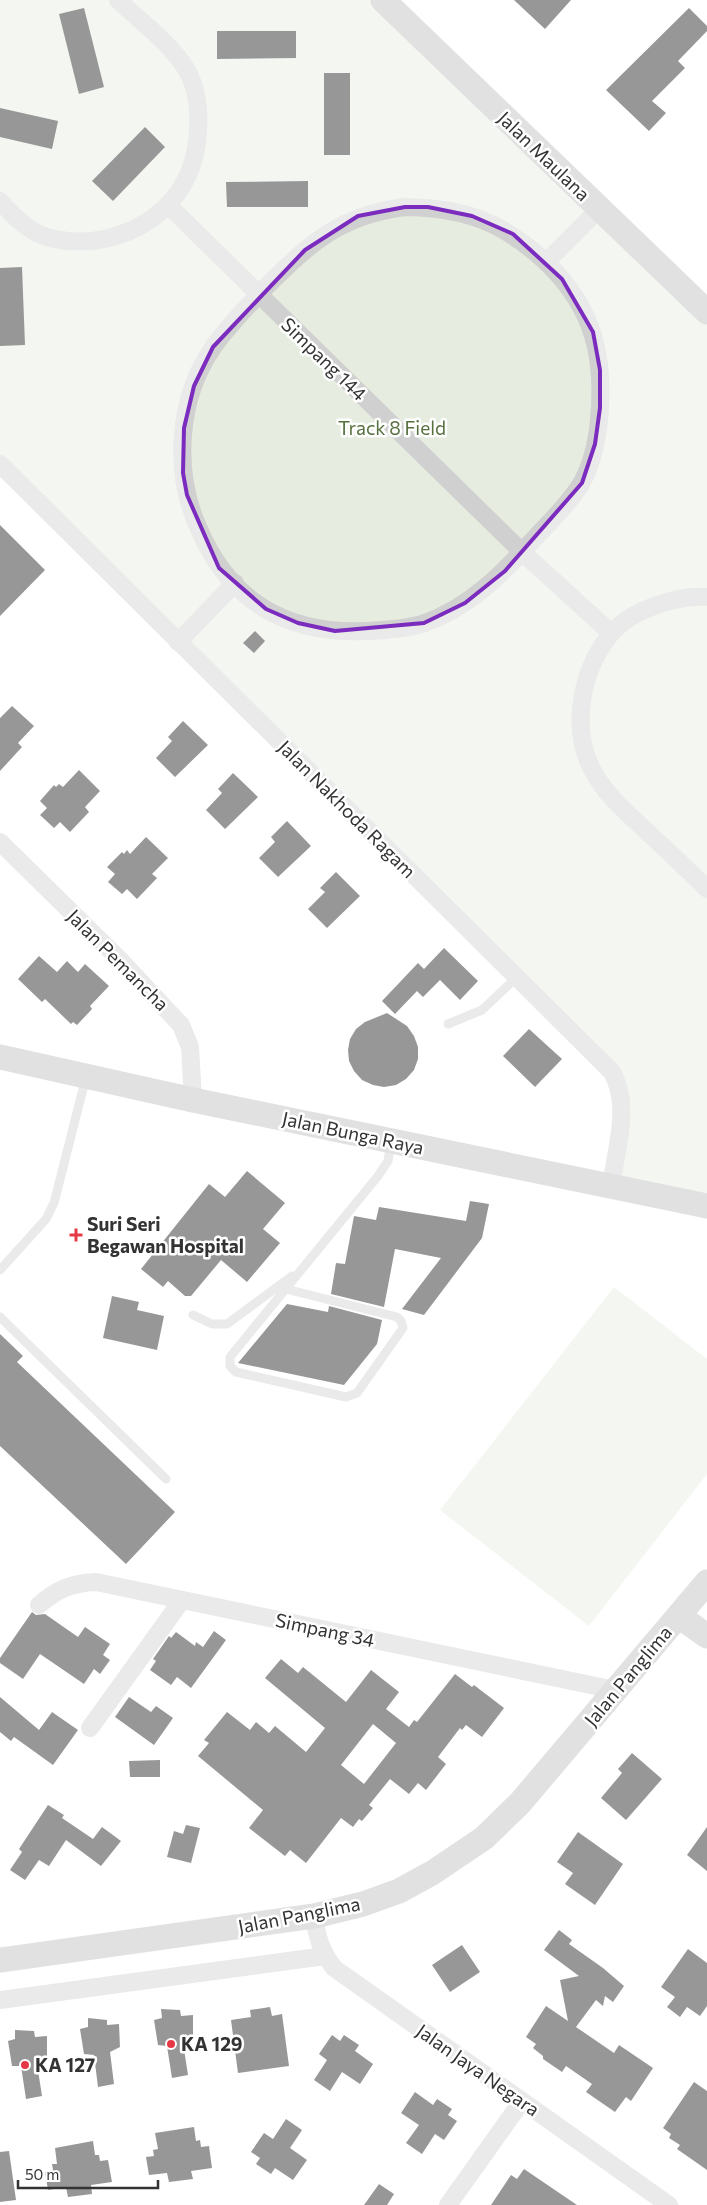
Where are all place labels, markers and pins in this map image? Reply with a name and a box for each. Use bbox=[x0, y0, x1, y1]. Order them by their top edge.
place label: Suri Seri Begawan Hospital bbox=[87, 1212, 244, 1257]
marker: Suri Seri Begawan Hospital bbox=[69, 1228, 83, 1242]
place label: KA 129 bbox=[181, 2032, 243, 2055]
marker: KA 129 bbox=[165, 2038, 177, 2050]
place label: KA 127 bbox=[35, 2053, 95, 2076]
marker: KA 127 bbox=[19, 2059, 31, 2071]

